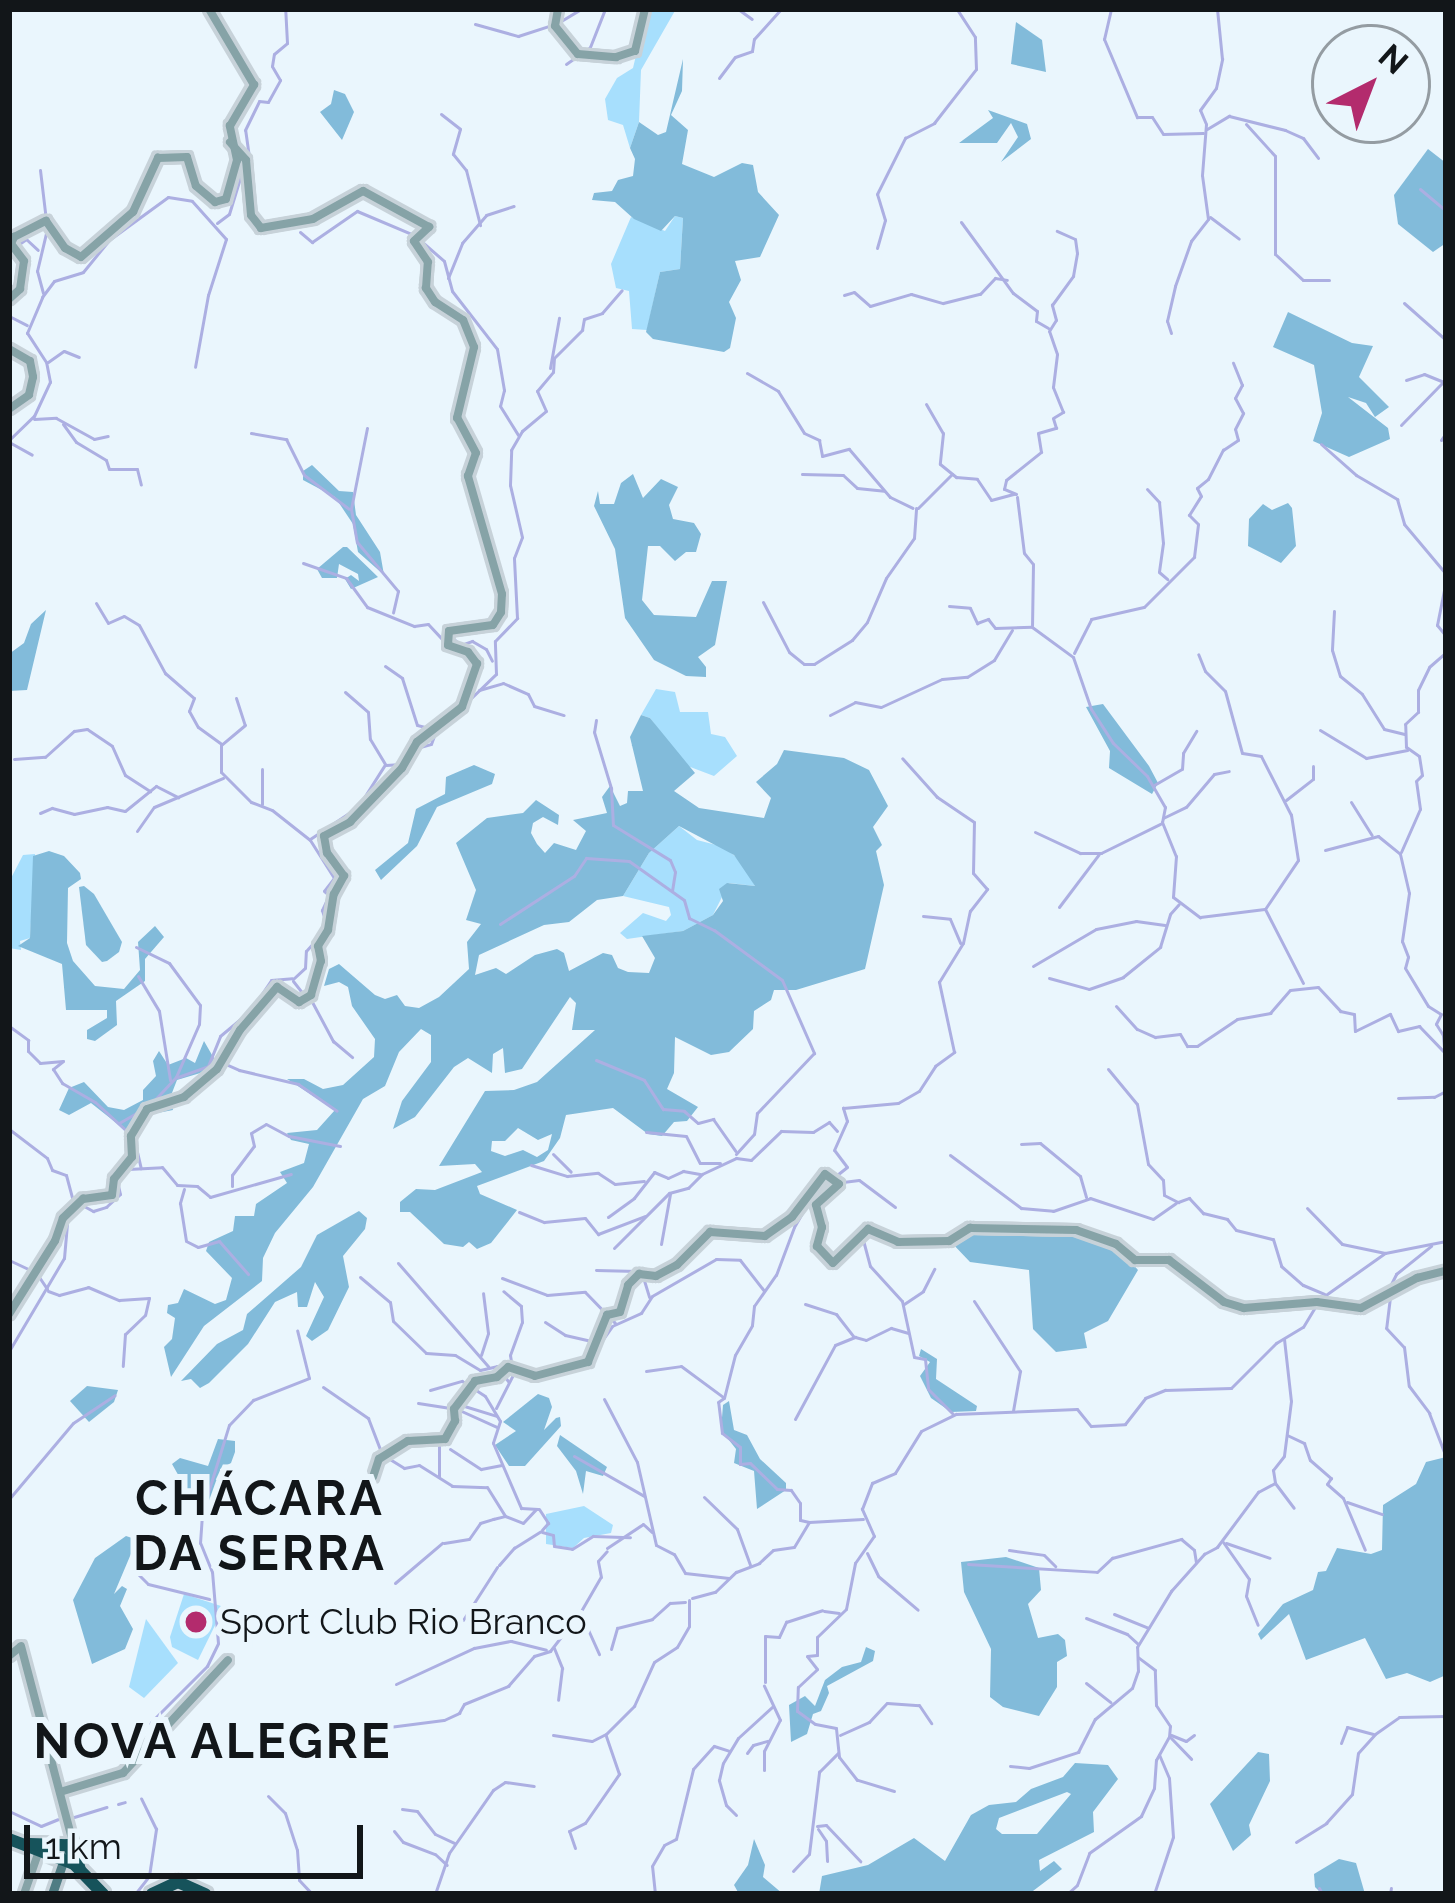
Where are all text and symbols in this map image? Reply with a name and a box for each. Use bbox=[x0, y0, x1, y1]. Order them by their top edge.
north arrow bbox=[1311, 24, 1431, 144]
text: N bbox=[1371, 36, 1416, 82]
district label: CHÁCARA DA SERRA bbox=[132, 1469, 388, 1582]
place label: Sport Club Rio Branco bbox=[220, 1600, 587, 1644]
marker: Sport Club Rio Branco bbox=[183, 1609, 209, 1635]
district label: NOVA ALEGRE bbox=[32, 1713, 394, 1771]
scale bar bbox=[30, 1801, 369, 1875]
text: 1 km bbox=[45, 1825, 122, 1867]

